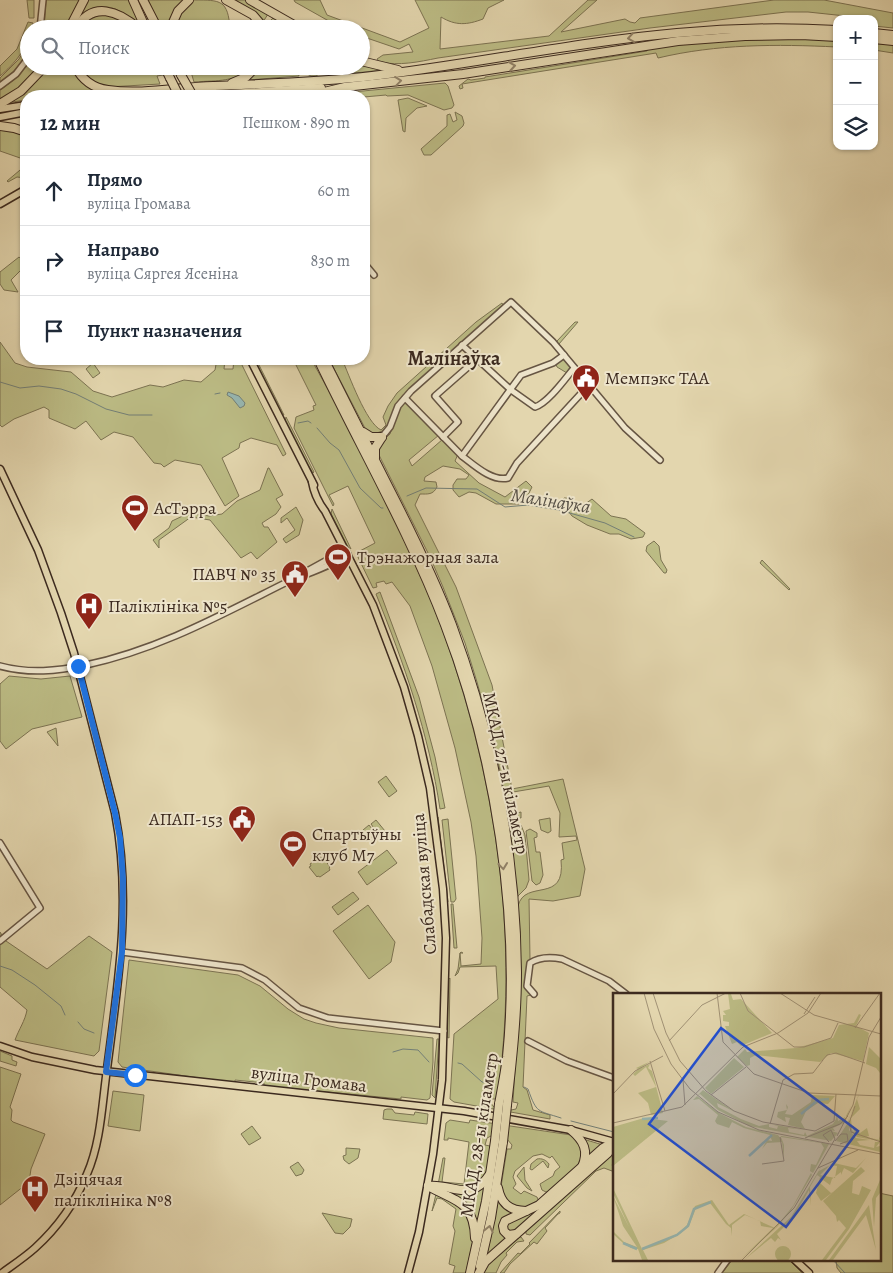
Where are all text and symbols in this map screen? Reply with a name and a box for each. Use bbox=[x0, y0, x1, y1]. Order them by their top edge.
map controls bbox=[833, 15, 878, 150]
button: + bbox=[833, 15, 878, 60]
search box bbox=[20, 20, 370, 75]
one-way arrow bbox=[626, 33, 635, 43]
icon: search bbox=[38, 34, 66, 62]
text: Поиск bbox=[78, 35, 130, 61]
button: − bbox=[833, 60, 878, 105]
one-way arrow bbox=[508, 62, 517, 72]
one-way arrow bbox=[395, 76, 403, 87]
button: layers bbox=[833, 105, 878, 150]
text: 12 мин bbox=[40, 109, 100, 137]
text: Пешком · 890 m bbox=[242, 112, 350, 134]
text: Прямо bbox=[87, 167, 142, 193]
icon: ahead bbox=[40, 177, 68, 205]
text: 60 m bbox=[318, 180, 350, 202]
text: вуліца Громава bbox=[87, 193, 191, 215]
text: Направо bbox=[87, 237, 159, 263]
icon: right bbox=[40, 247, 68, 275]
text: 830 m bbox=[311, 250, 350, 272]
text: вуліца Сяргея Ясеніна bbox=[87, 263, 238, 285]
icon: arrive bbox=[40, 317, 68, 345]
text: Пункт назначения bbox=[87, 318, 242, 344]
district label: Малінаўка bbox=[408, 345, 501, 372]
public building icon: Мемпэкс ТАА bbox=[571, 363, 601, 402]
place label: Мемпэкс ТАА bbox=[605, 366, 710, 390]
water label: Малінаўка bbox=[509, 482, 593, 520]
sports icon: АсТэрра bbox=[120, 493, 150, 532]
place label: АсТэрра bbox=[153, 496, 217, 520]
sports icon: Трэнажорная зала bbox=[323, 542, 353, 581]
place label: Трэнажорная зала bbox=[357, 545, 500, 569]
public building icon: ПАВЧ № 35 bbox=[280, 559, 310, 598]
place label: ПАВЧ № 35 bbox=[192, 562, 276, 586]
hospital icon: Паліклініка №5 bbox=[74, 591, 104, 630]
place label: Паліклініка №5 bbox=[108, 594, 227, 618]
route end bbox=[67, 655, 90, 678]
street label: МКАД, 27-ы кіламетр bbox=[477, 690, 535, 856]
public building icon: АПАП-153 bbox=[227, 804, 257, 843]
place label: АПАП-153 bbox=[148, 807, 223, 831]
street label: Слабадская вуліца bbox=[406, 812, 442, 956]
place label: Спартыўны клуб М7 bbox=[312, 822, 402, 867]
sports icon: Спартыўны клуб М7 bbox=[278, 829, 308, 868]
one-way arrow bbox=[497, 862, 508, 870]
inset map bbox=[613, 993, 880, 1260]
street label: МКАД, 28-ы кіламетр bbox=[454, 1051, 504, 1219]
street label: вуліца Громава bbox=[250, 1060, 369, 1098]
route start bbox=[124, 1064, 147, 1087]
place label: Дзіцячая паліклініка №8 bbox=[54, 1167, 172, 1212]
hospital icon: Дзіцячая паліклініка №8 bbox=[20, 1174, 50, 1213]
one-way arrow bbox=[483, 1224, 493, 1233]

